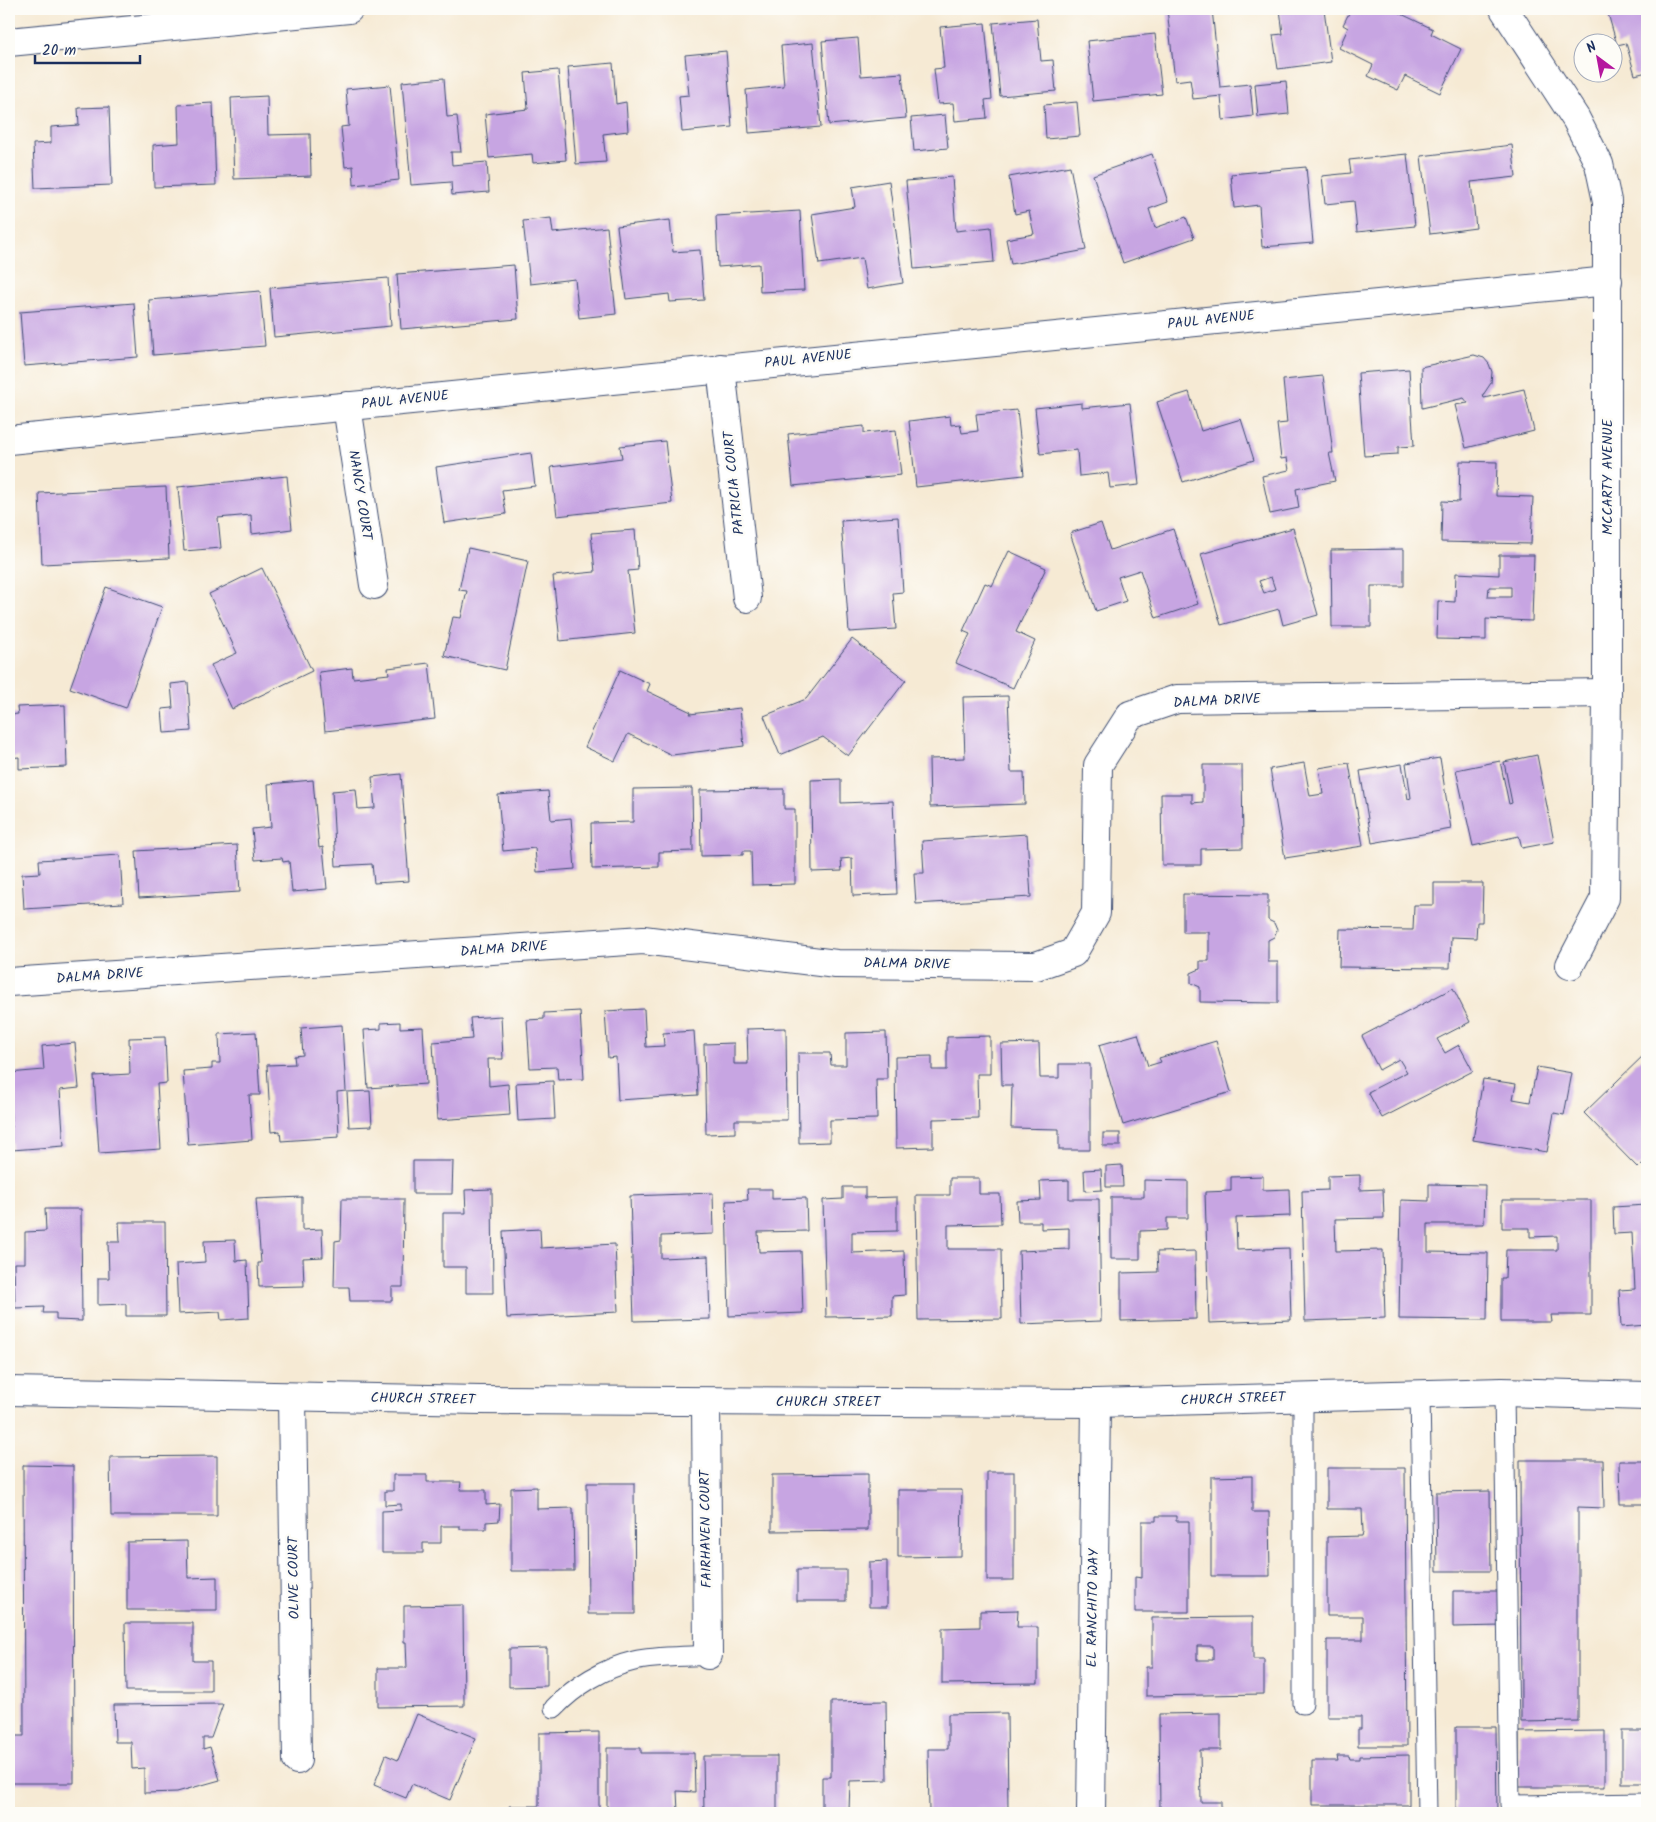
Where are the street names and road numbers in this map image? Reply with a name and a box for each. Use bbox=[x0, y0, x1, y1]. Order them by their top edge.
street label: PAUL AVENUE bbox=[1166, 304, 1257, 336]
street label: PAUL AVENUE bbox=[763, 343, 854, 375]
street label: PAUL AVENUE bbox=[360, 384, 451, 416]
street label: MCCARTY AVENUE bbox=[1597, 418, 1619, 535]
street label: PATRICIA COURT bbox=[717, 429, 750, 536]
street label: NANCY COURT bbox=[342, 449, 378, 543]
street label: DALMA DRIVE bbox=[1173, 688, 1262, 714]
street label: DALMA DRIVE bbox=[460, 935, 549, 963]
street label: DALMA DRIVE bbox=[863, 952, 952, 976]
street label: DALMA DRIVE bbox=[56, 962, 145, 990]
street label: CHURCH STREET bbox=[1180, 1386, 1287, 1412]
street label: CHURCH STREET bbox=[370, 1387, 477, 1411]
street label: CHURCH STREET bbox=[776, 1391, 882, 1413]
street label: FAIRHAVEN COURT bbox=[694, 1468, 718, 1588]
street label: OLIVE COURT bbox=[282, 1535, 306, 1620]
street label: EL RANCHITO WAY bbox=[1081, 1547, 1105, 1668]

